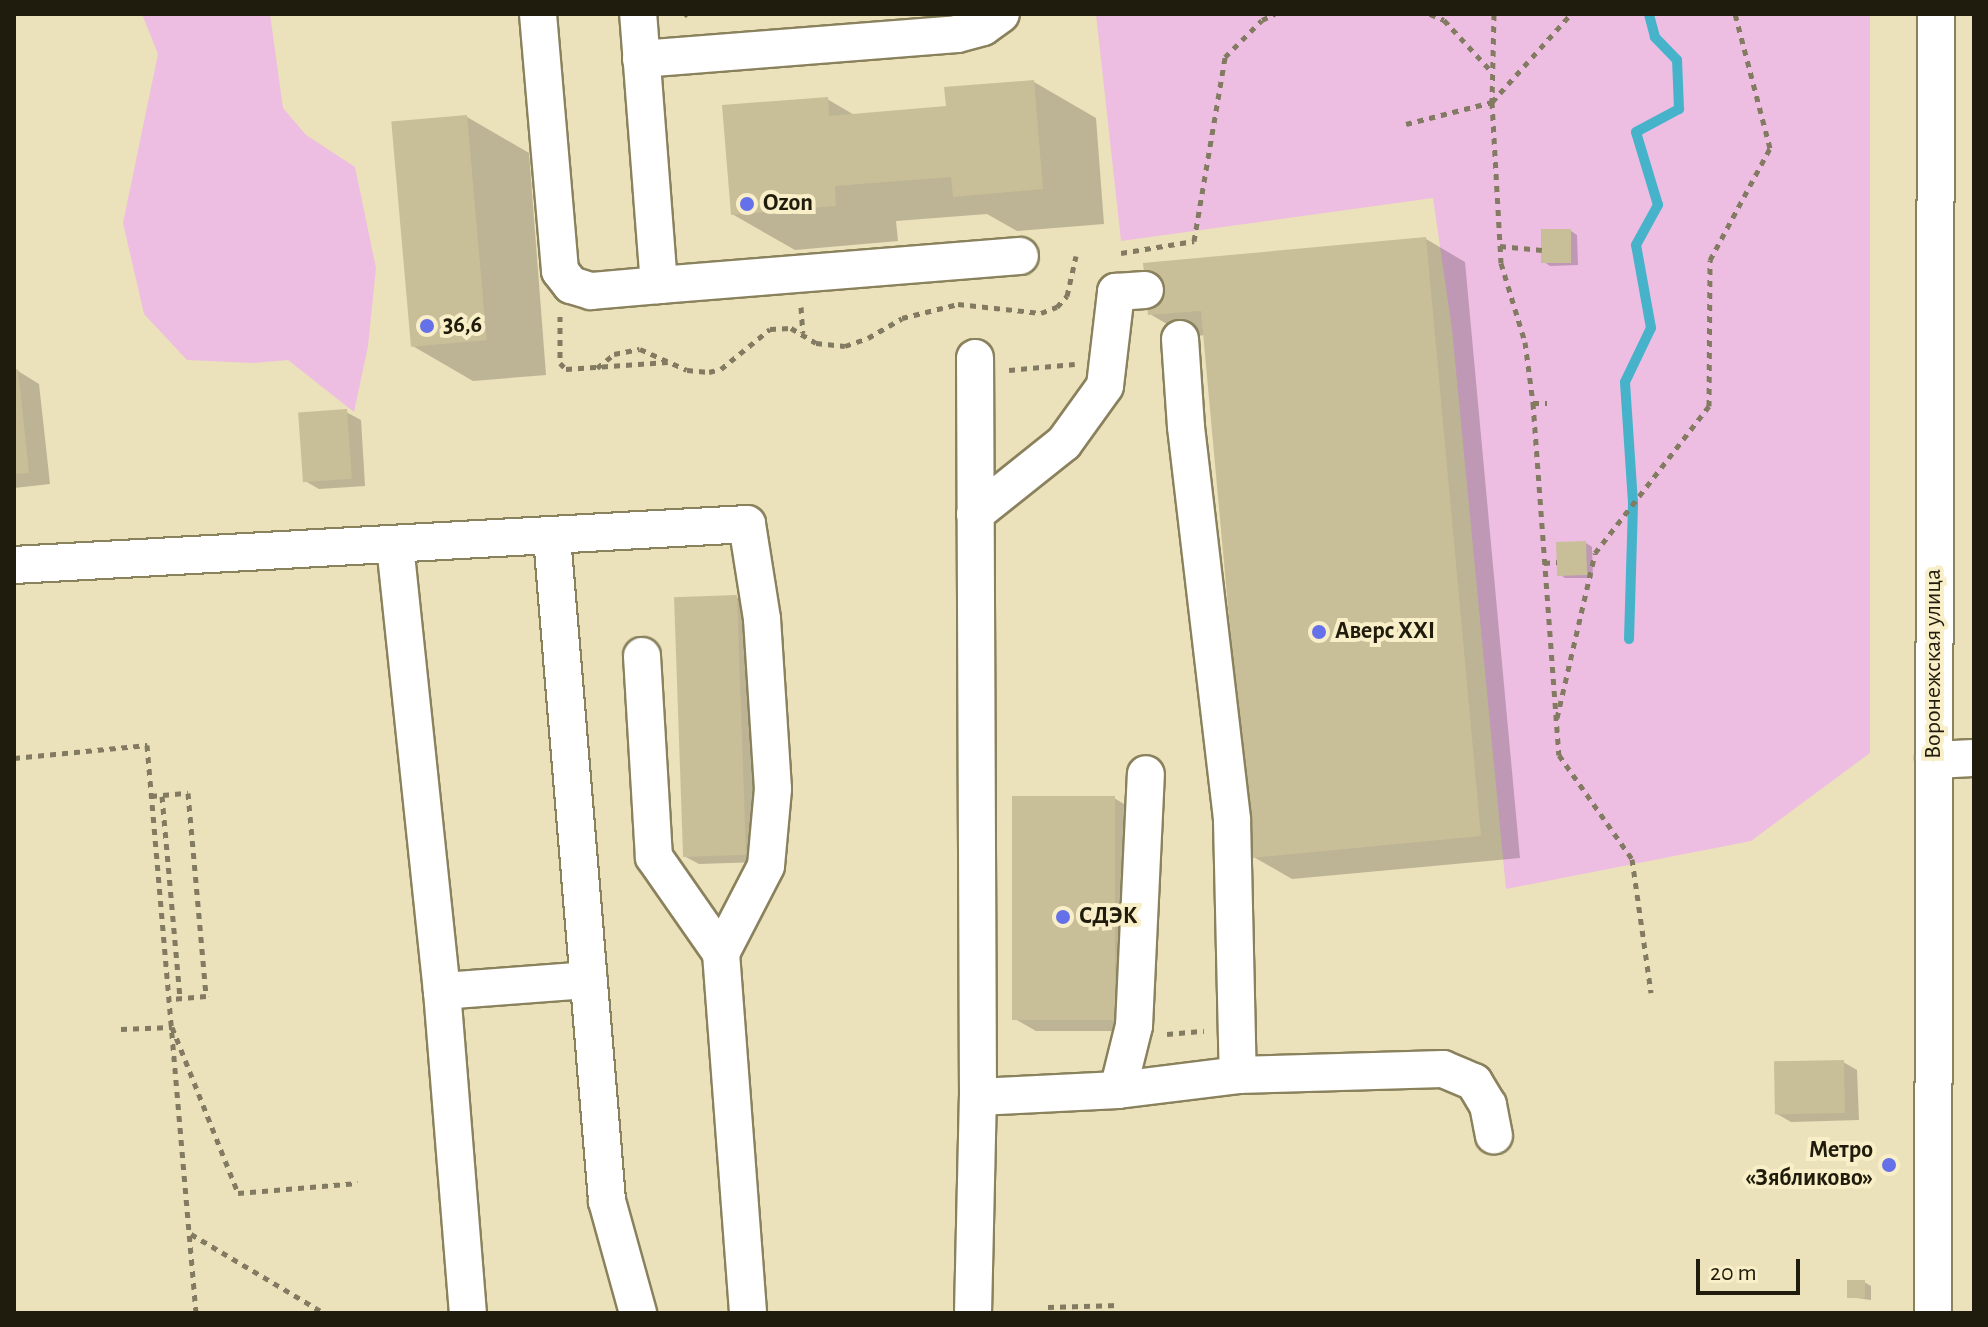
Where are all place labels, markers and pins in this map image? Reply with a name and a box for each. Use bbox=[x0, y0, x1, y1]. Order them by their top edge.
place label: Ozon bbox=[763, 190, 813, 218]
marker: Ozon bbox=[738, 195, 756, 213]
place label: 36,6 bbox=[443, 312, 482, 340]
marker: 36,6 bbox=[418, 317, 436, 335]
place label: Аверс XXI bbox=[1335, 618, 1435, 646]
marker: Аверс XXI bbox=[1310, 623, 1328, 641]
place label: СДЭК bbox=[1079, 903, 1137, 931]
marker: СДЭК bbox=[1054, 908, 1072, 926]
place label: Метро «Зябликово» bbox=[1745, 1137, 1873, 1193]
marker: Метро «Зябликово» bbox=[1880, 1156, 1898, 1174]

